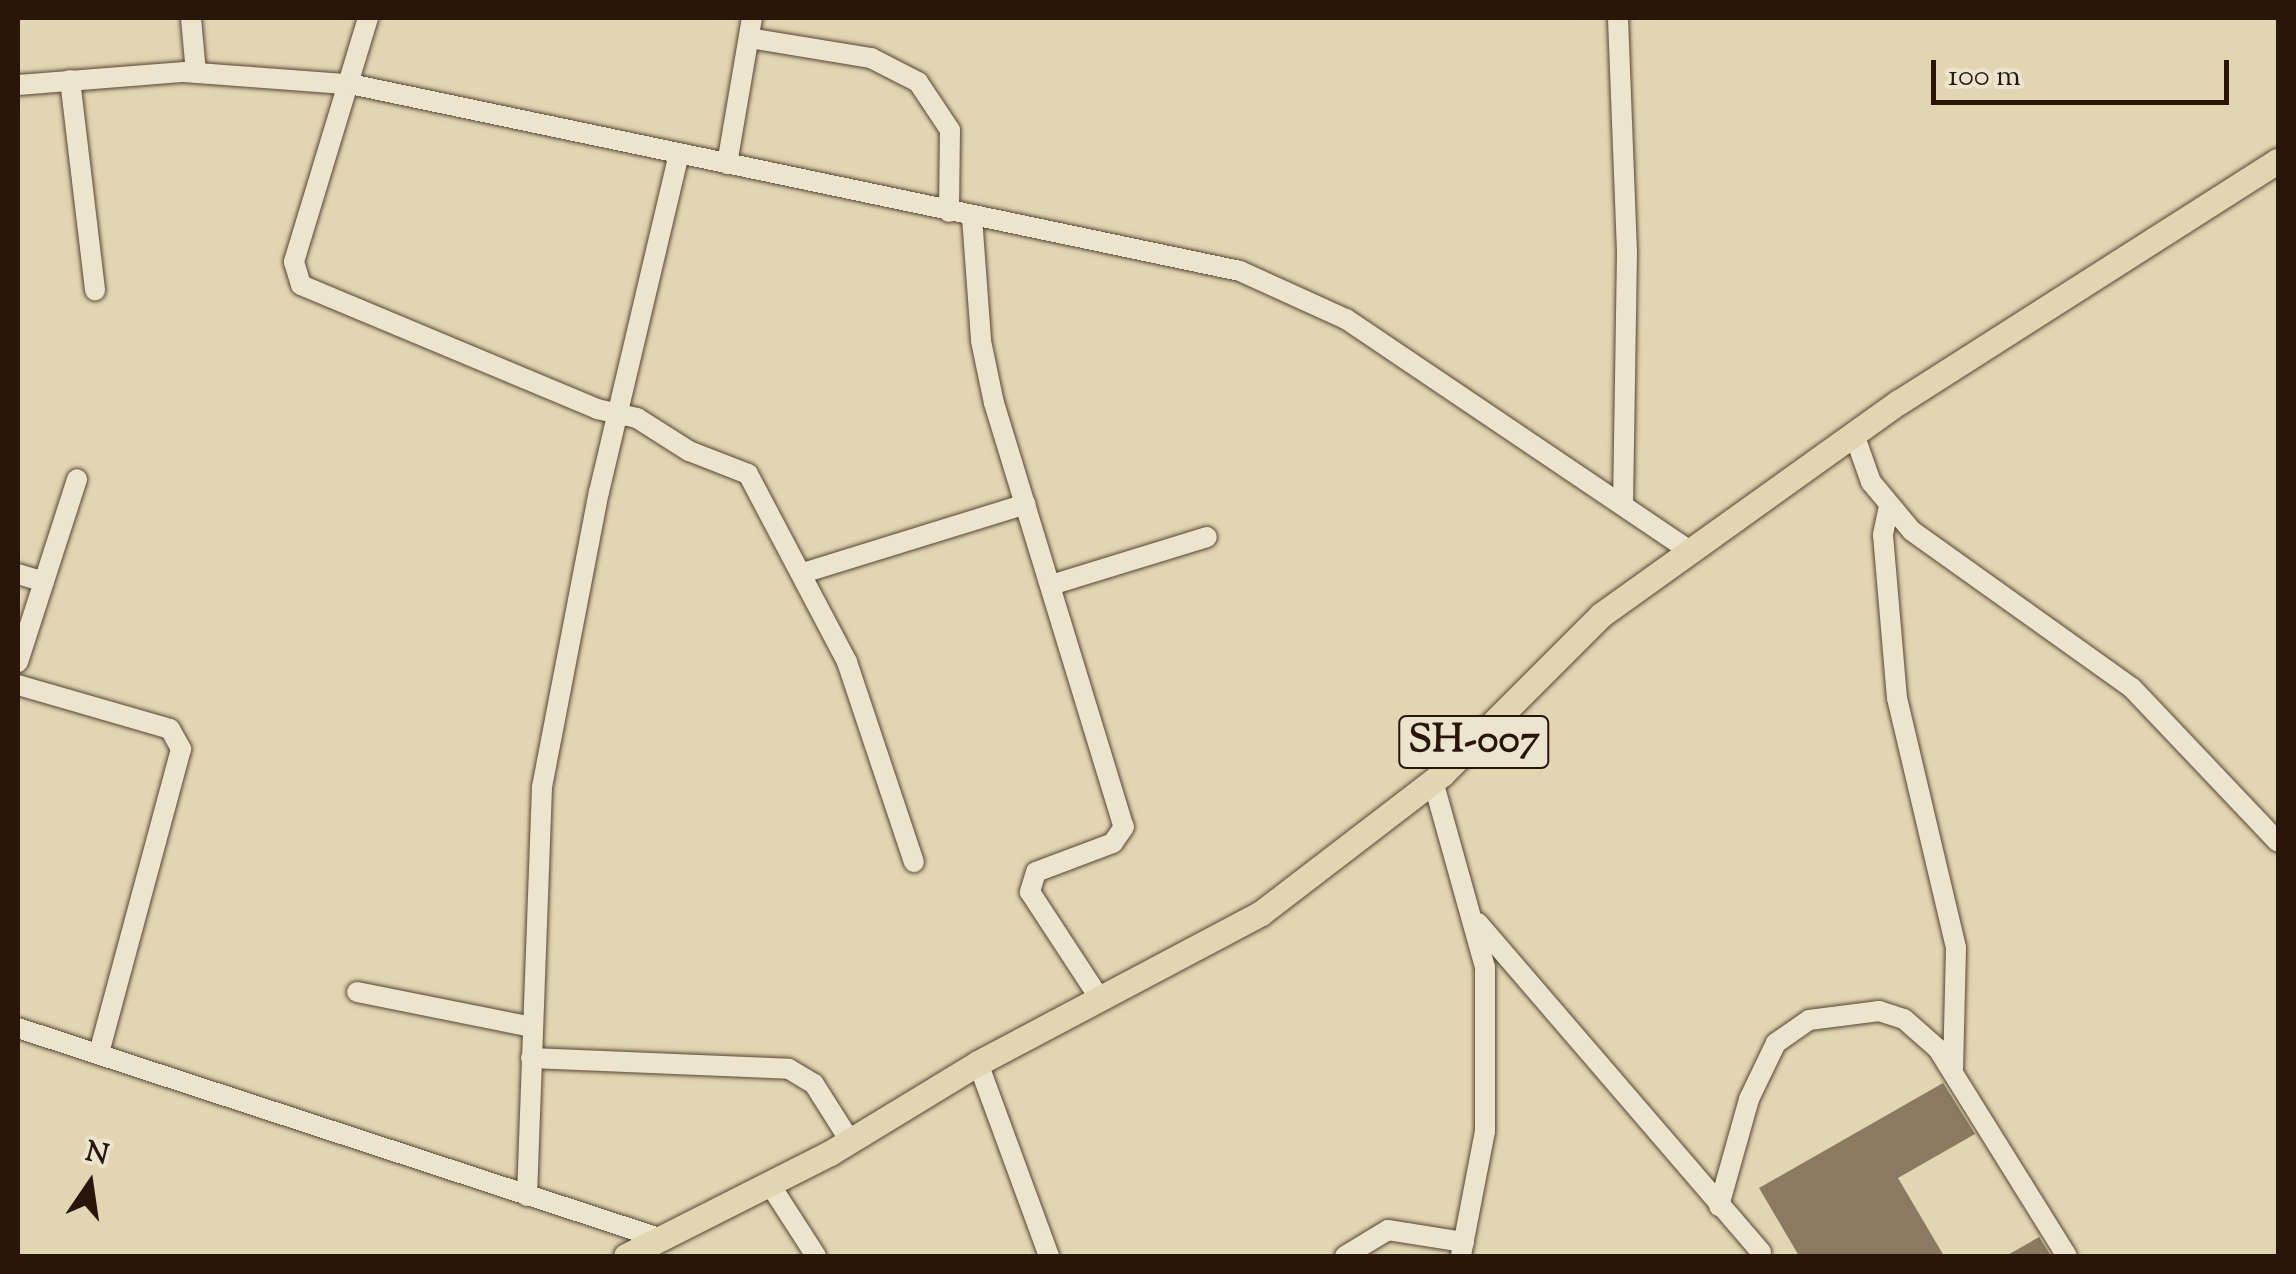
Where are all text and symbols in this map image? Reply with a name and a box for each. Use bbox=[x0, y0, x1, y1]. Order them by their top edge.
scale bar bbox=[1936, 40, 2234, 102]
text: 100 m bbox=[1948, 56, 2021, 99]
road number: SH-007 bbox=[1396, 707, 1552, 777]
text: N bbox=[81, 1133, 112, 1177]
north arrow bbox=[40, 1134, 140, 1234]

